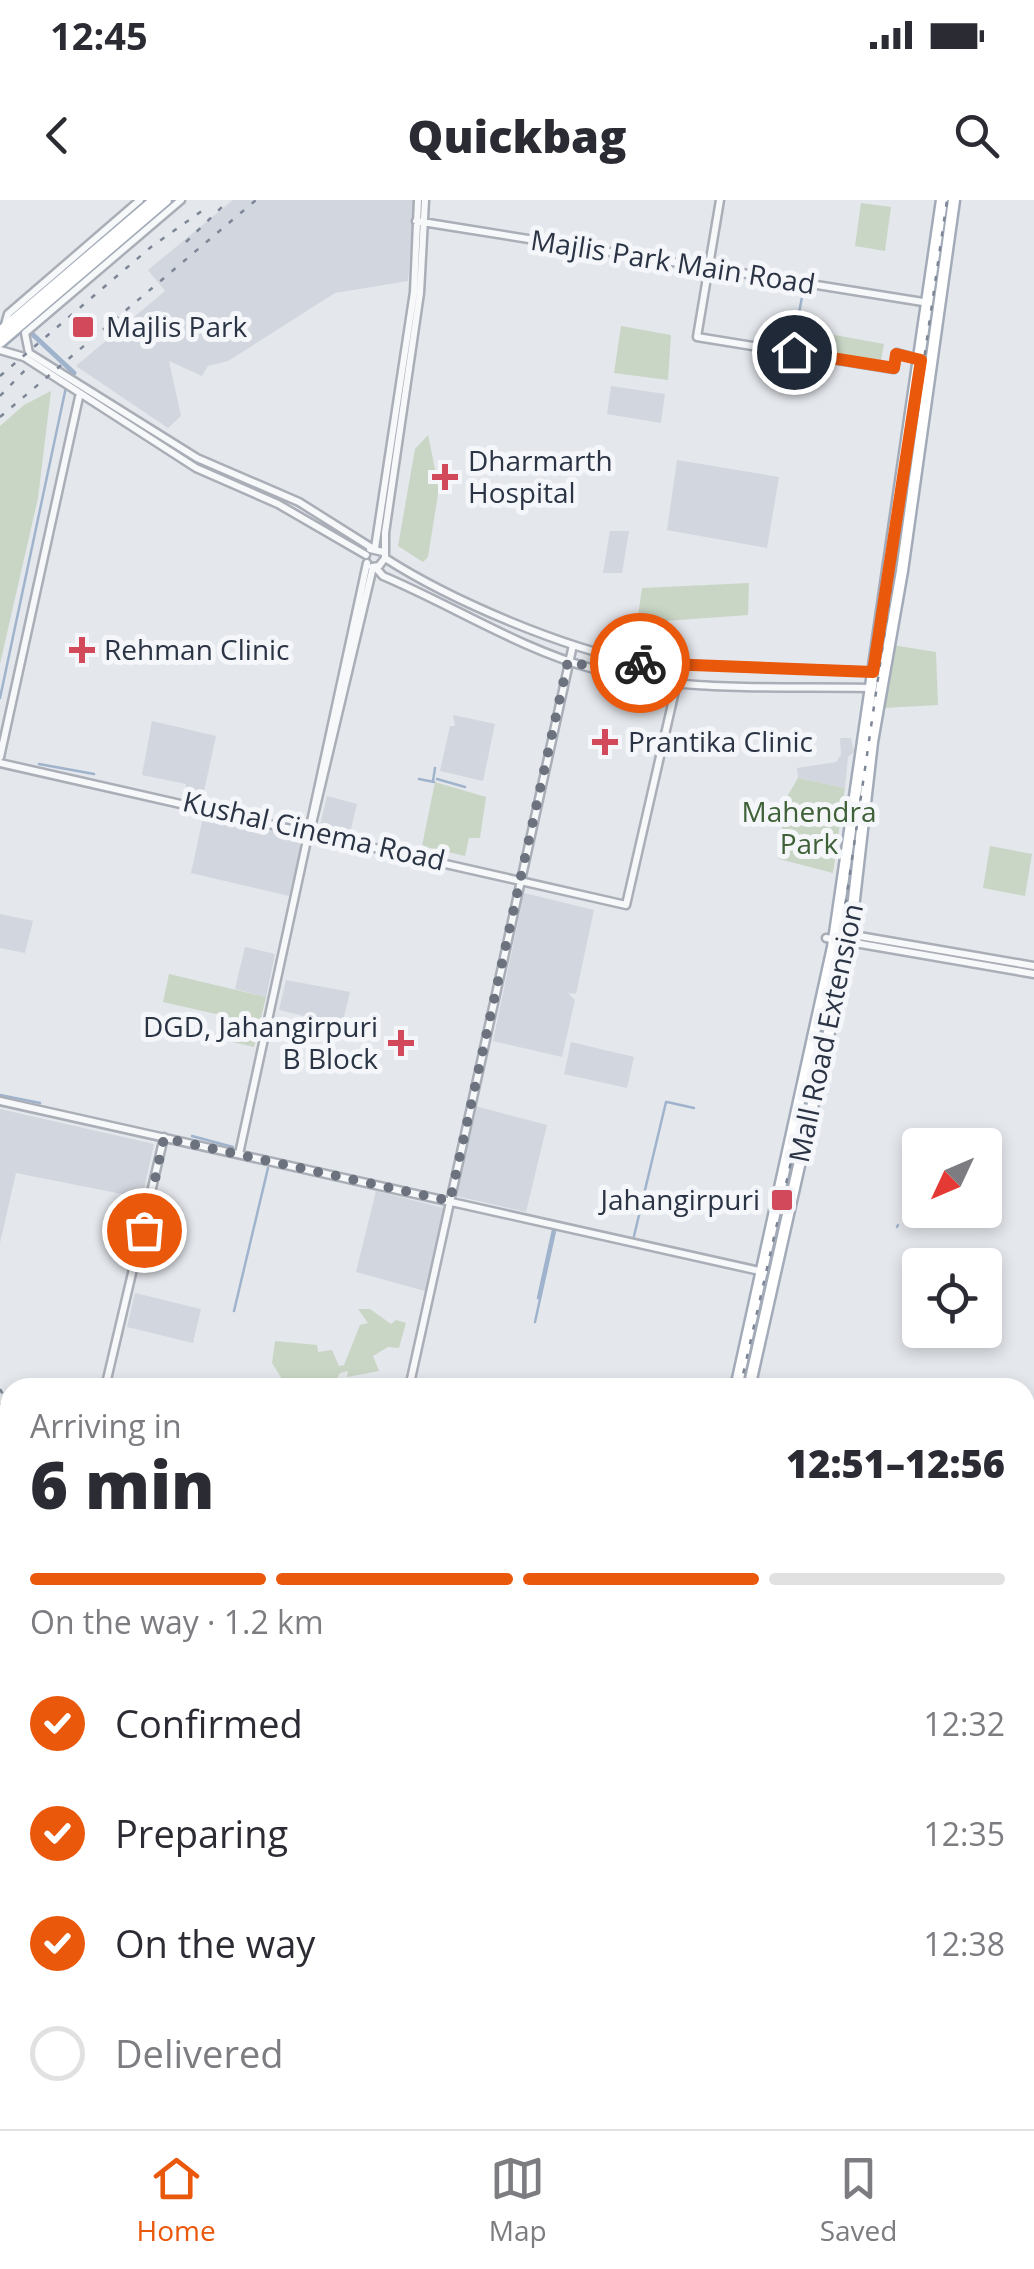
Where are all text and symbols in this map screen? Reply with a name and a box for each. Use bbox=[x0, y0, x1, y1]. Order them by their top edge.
text: 12:45 bbox=[50, 9, 148, 61]
text: Quickbag bbox=[408, 105, 626, 166]
icon: back bbox=[30, 108, 85, 163]
icon: search bbox=[949, 108, 1004, 163]
street label: Majlis Park Main Road bbox=[528, 220, 818, 302]
place label: Majlis Park bbox=[106, 307, 247, 345]
pin bbox=[752, 310, 837, 395]
marker: Majlis Park bbox=[70, 314, 96, 340]
icon: home bbox=[767, 325, 822, 380]
place label: Dharmarth Hospital bbox=[468, 441, 613, 511]
marker: Dharmarth Hospital bbox=[432, 464, 458, 490]
courier bbox=[590, 613, 690, 713]
place label: Rehman Clinic bbox=[104, 630, 290, 668]
icon: bike bbox=[613, 636, 668, 691]
marker: Rehman Clinic bbox=[69, 637, 95, 663]
place label: Prantika Clinic bbox=[628, 722, 813, 760]
marker: Prantika Clinic bbox=[592, 729, 618, 755]
street label: Kushal Cinema Road bbox=[179, 781, 449, 879]
park label: Mahendra Park bbox=[742, 792, 876, 862]
street label: Mall Road Extension bbox=[779, 900, 871, 1166]
place label: DGD, Jahangirpuri B Block bbox=[143, 1007, 378, 1077]
marker: DGD, Jahangirpuri B Block bbox=[388, 1030, 414, 1056]
north arrow bbox=[902, 1128, 1002, 1228]
map controls bbox=[902, 1128, 1002, 1348]
place label: Jahangirpuri bbox=[597, 1180, 760, 1218]
marker: Jahangirpuri bbox=[769, 1187, 795, 1213]
pin bbox=[102, 1188, 187, 1273]
icon: bag bbox=[117, 1203, 172, 1258]
button: locate bbox=[902, 1248, 1002, 1348]
text: Arriving in bbox=[30, 1404, 182, 1447]
text: 12:51–12:56 bbox=[786, 1437, 1005, 1489]
text: 6 min bbox=[30, 1440, 215, 1528]
text: On the way · 1.2 km bbox=[30, 1600, 324, 1643]
icon: check bbox=[30, 1696, 85, 1751]
text: Confirmed bbox=[115, 1697, 303, 1749]
text: 12:32 bbox=[923, 1702, 1005, 1745]
icon: check bbox=[30, 1806, 85, 1861]
text: Preparing bbox=[115, 1807, 288, 1859]
text: 12:35 bbox=[923, 1812, 1005, 1855]
icon: check bbox=[30, 1916, 85, 1971]
text: On the way bbox=[115, 1917, 315, 1969]
text: 12:38 bbox=[923, 1922, 1005, 1965]
text: Delivered bbox=[115, 2027, 284, 2079]
tab: Home bbox=[137, 2151, 216, 2249]
tab: Map bbox=[489, 2151, 547, 2249]
tab: Saved bbox=[820, 2151, 897, 2249]

